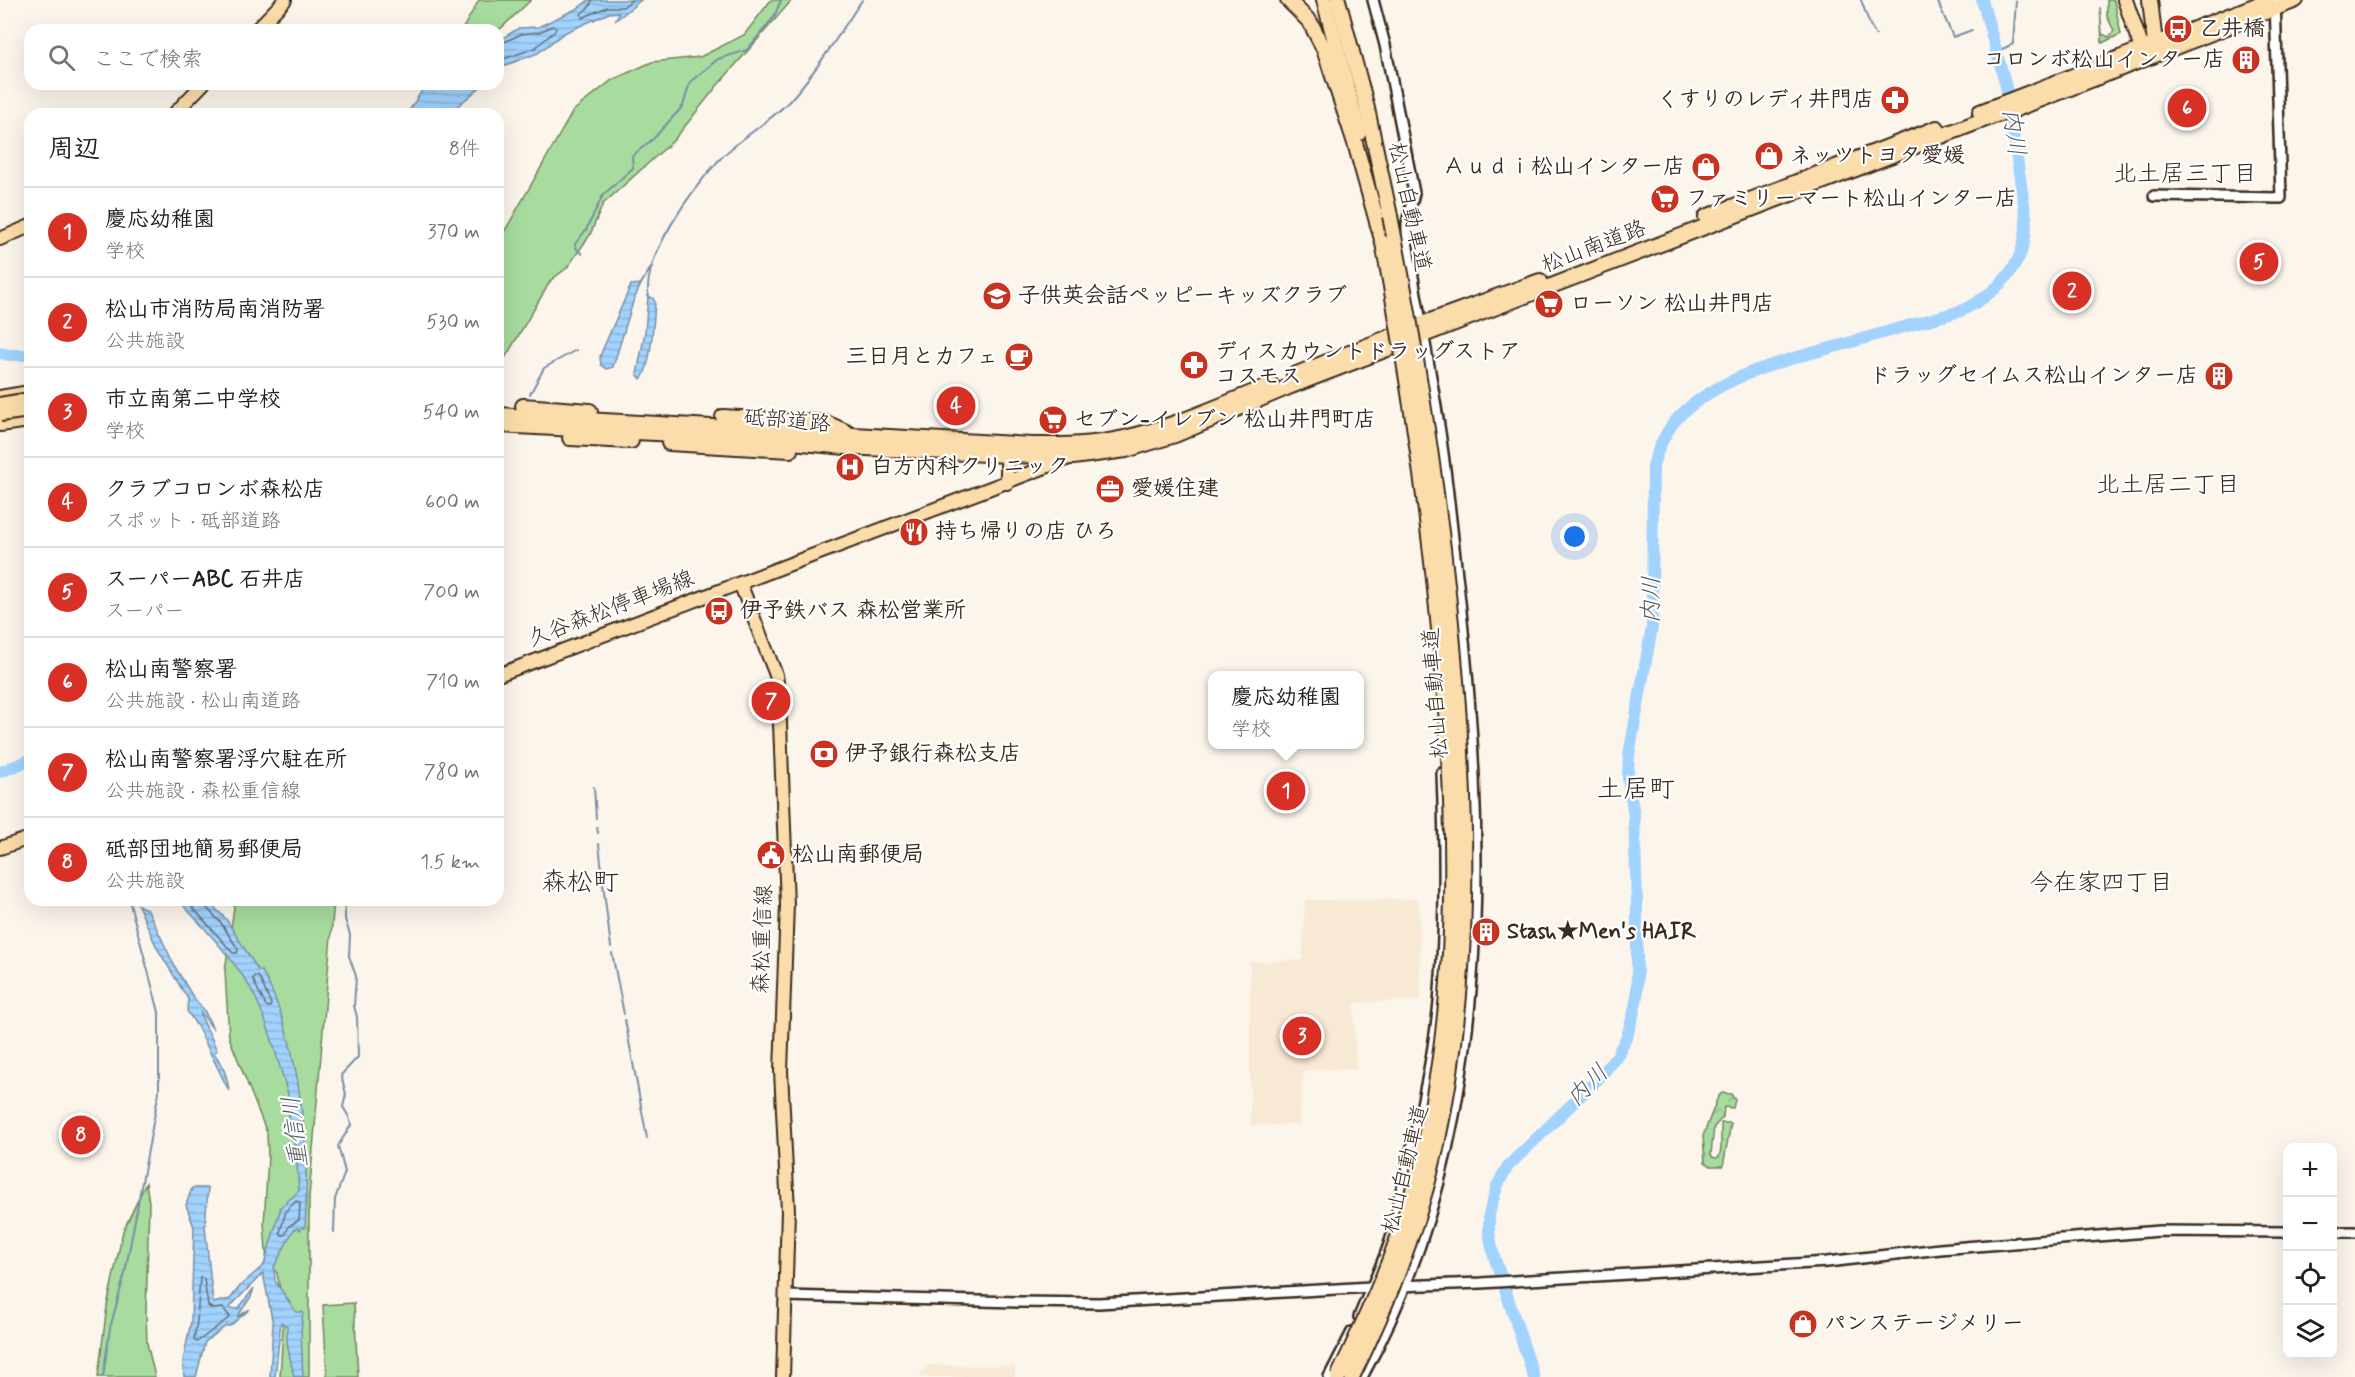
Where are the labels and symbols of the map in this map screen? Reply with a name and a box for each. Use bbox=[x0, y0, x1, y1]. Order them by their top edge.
bus stop icon: 乙井橋 bbox=[2162, 13, 2194, 45]
place label: 乙井橋 bbox=[2199, 15, 2265, 43]
building icon: コロンボ松山インター店 bbox=[2230, 44, 2262, 76]
place label: コロンボ松山インター店 bbox=[1983, 46, 2225, 74]
pharmacy icon: くすりのレディ井門店 bbox=[1879, 84, 1911, 116]
place label: くすりのレディ井門店 bbox=[1657, 86, 1874, 114]
pin: 6 bbox=[2168, 86, 2206, 130]
water label: 内川 bbox=[1994, 106, 2032, 158]
street label: 松山自動車道 bbox=[1382, 140, 1436, 274]
shop icon: ネッツトヨタ愛媛 bbox=[1753, 140, 1785, 172]
place label: ネッツトヨタ愛媛 bbox=[1790, 142, 1965, 170]
shop icon: Ａｕｄｉ松山インター店 bbox=[1690, 151, 1722, 183]
place label: Ａｕｄｉ松山インター店 bbox=[1443, 153, 1685, 181]
district label: 北土居三丁目 bbox=[2113, 159, 2257, 190]
supermarket icon: ファミリーマート松山インター店 bbox=[1649, 183, 1681, 215]
place label: ファミリーマート松山インター店 bbox=[1686, 185, 2017, 213]
street label: 松山南道路 bbox=[1538, 214, 1650, 280]
pin: 5 bbox=[2240, 240, 2278, 284]
pin: 2 bbox=[2052, 268, 2092, 314]
school or university icon: 子供英会話ペッピーキッズクラブ bbox=[981, 280, 1013, 312]
place label: 子供英会話ペッピーキッズクラブ bbox=[1018, 282, 1347, 310]
supermarket icon: ローソン 松山井門店 bbox=[1533, 288, 1565, 320]
place label: ローソン 松山井門店 bbox=[1570, 290, 1774, 318]
place label: ディスカウントドラッグストア コスモス bbox=[1215, 338, 1521, 391]
cafe icon: 三日月とカフェ bbox=[1003, 341, 1035, 373]
place label: 三日月とカフェ bbox=[846, 343, 998, 371]
pharmacy icon: ディスカウントドラッグストア コスモス bbox=[1178, 349, 1210, 381]
building icon: ドラッグセイムス松山インター店 bbox=[2203, 360, 2235, 392]
place label: ドラッグセイムス松山インター店 bbox=[1869, 362, 2198, 390]
pin: 4 bbox=[936, 384, 976, 428]
street label: 砥部道路 bbox=[742, 403, 832, 439]
supermarket icon: セブン-イレブン 松山井門町店 bbox=[1037, 404, 1069, 436]
place label: セブン-イレブン 松山井門町店 bbox=[1074, 406, 1376, 434]
hospital icon: 白方内科クリニック bbox=[834, 451, 866, 483]
place label: 白方内科クリニック bbox=[871, 453, 1069, 481]
district label: 北土居二丁目 bbox=[2096, 470, 2240, 501]
office icon: 愛媛住建 bbox=[1094, 473, 1126, 505]
place label: 愛媛住建 bbox=[1131, 475, 1219, 503]
restaurant icon: 持ち帰りの店 ひろ bbox=[898, 516, 930, 548]
place label: 持ち帰りの店 ひろ bbox=[935, 518, 1117, 546]
your location bbox=[1560, 522, 1589, 551]
street label: 久谷森松停車場線 bbox=[524, 564, 698, 654]
water label: 内川 bbox=[1636, 576, 1668, 624]
bus stop icon: 伊予鉄バス 森松営業所 bbox=[703, 595, 735, 627]
place label: 伊予鉄バス 森松営業所 bbox=[740, 597, 966, 625]
street label: 松山自動車道 bbox=[1417, 626, 1455, 760]
pin: 7 bbox=[752, 678, 790, 724]
bank icon: 伊予銀行森松支店 bbox=[808, 738, 840, 770]
place label: 伊予銀行森松支店 bbox=[845, 740, 1021, 768]
pin: 1 bbox=[1266, 768, 1306, 814]
district label: 土居町 bbox=[1597, 773, 1675, 807]
public building icon: 松山南郵便局 bbox=[755, 839, 787, 871]
place label: 松山南郵便局 bbox=[792, 841, 924, 869]
district label: 森松町 bbox=[541, 866, 619, 900]
district label: 今在家四丁目 bbox=[2029, 868, 2173, 899]
street label: 森松重信線 bbox=[747, 884, 779, 994]
building icon: Stash★Men's HAIR bbox=[1470, 916, 1502, 948]
place label: Stash★Men's HAIR bbox=[1507, 918, 1697, 946]
pin: 3 bbox=[1282, 1014, 1322, 1058]
water label: 内川 bbox=[1560, 1058, 1616, 1114]
water label: 重信川 bbox=[276, 1094, 316, 1170]
street label: 松山自動車道 bbox=[1376, 1102, 1436, 1236]
pin: 8 bbox=[62, 1112, 100, 1158]
shop icon: パンステージメリー bbox=[1787, 1308, 1819, 1340]
place label: パンステージメリー bbox=[1824, 1310, 2024, 1338]

